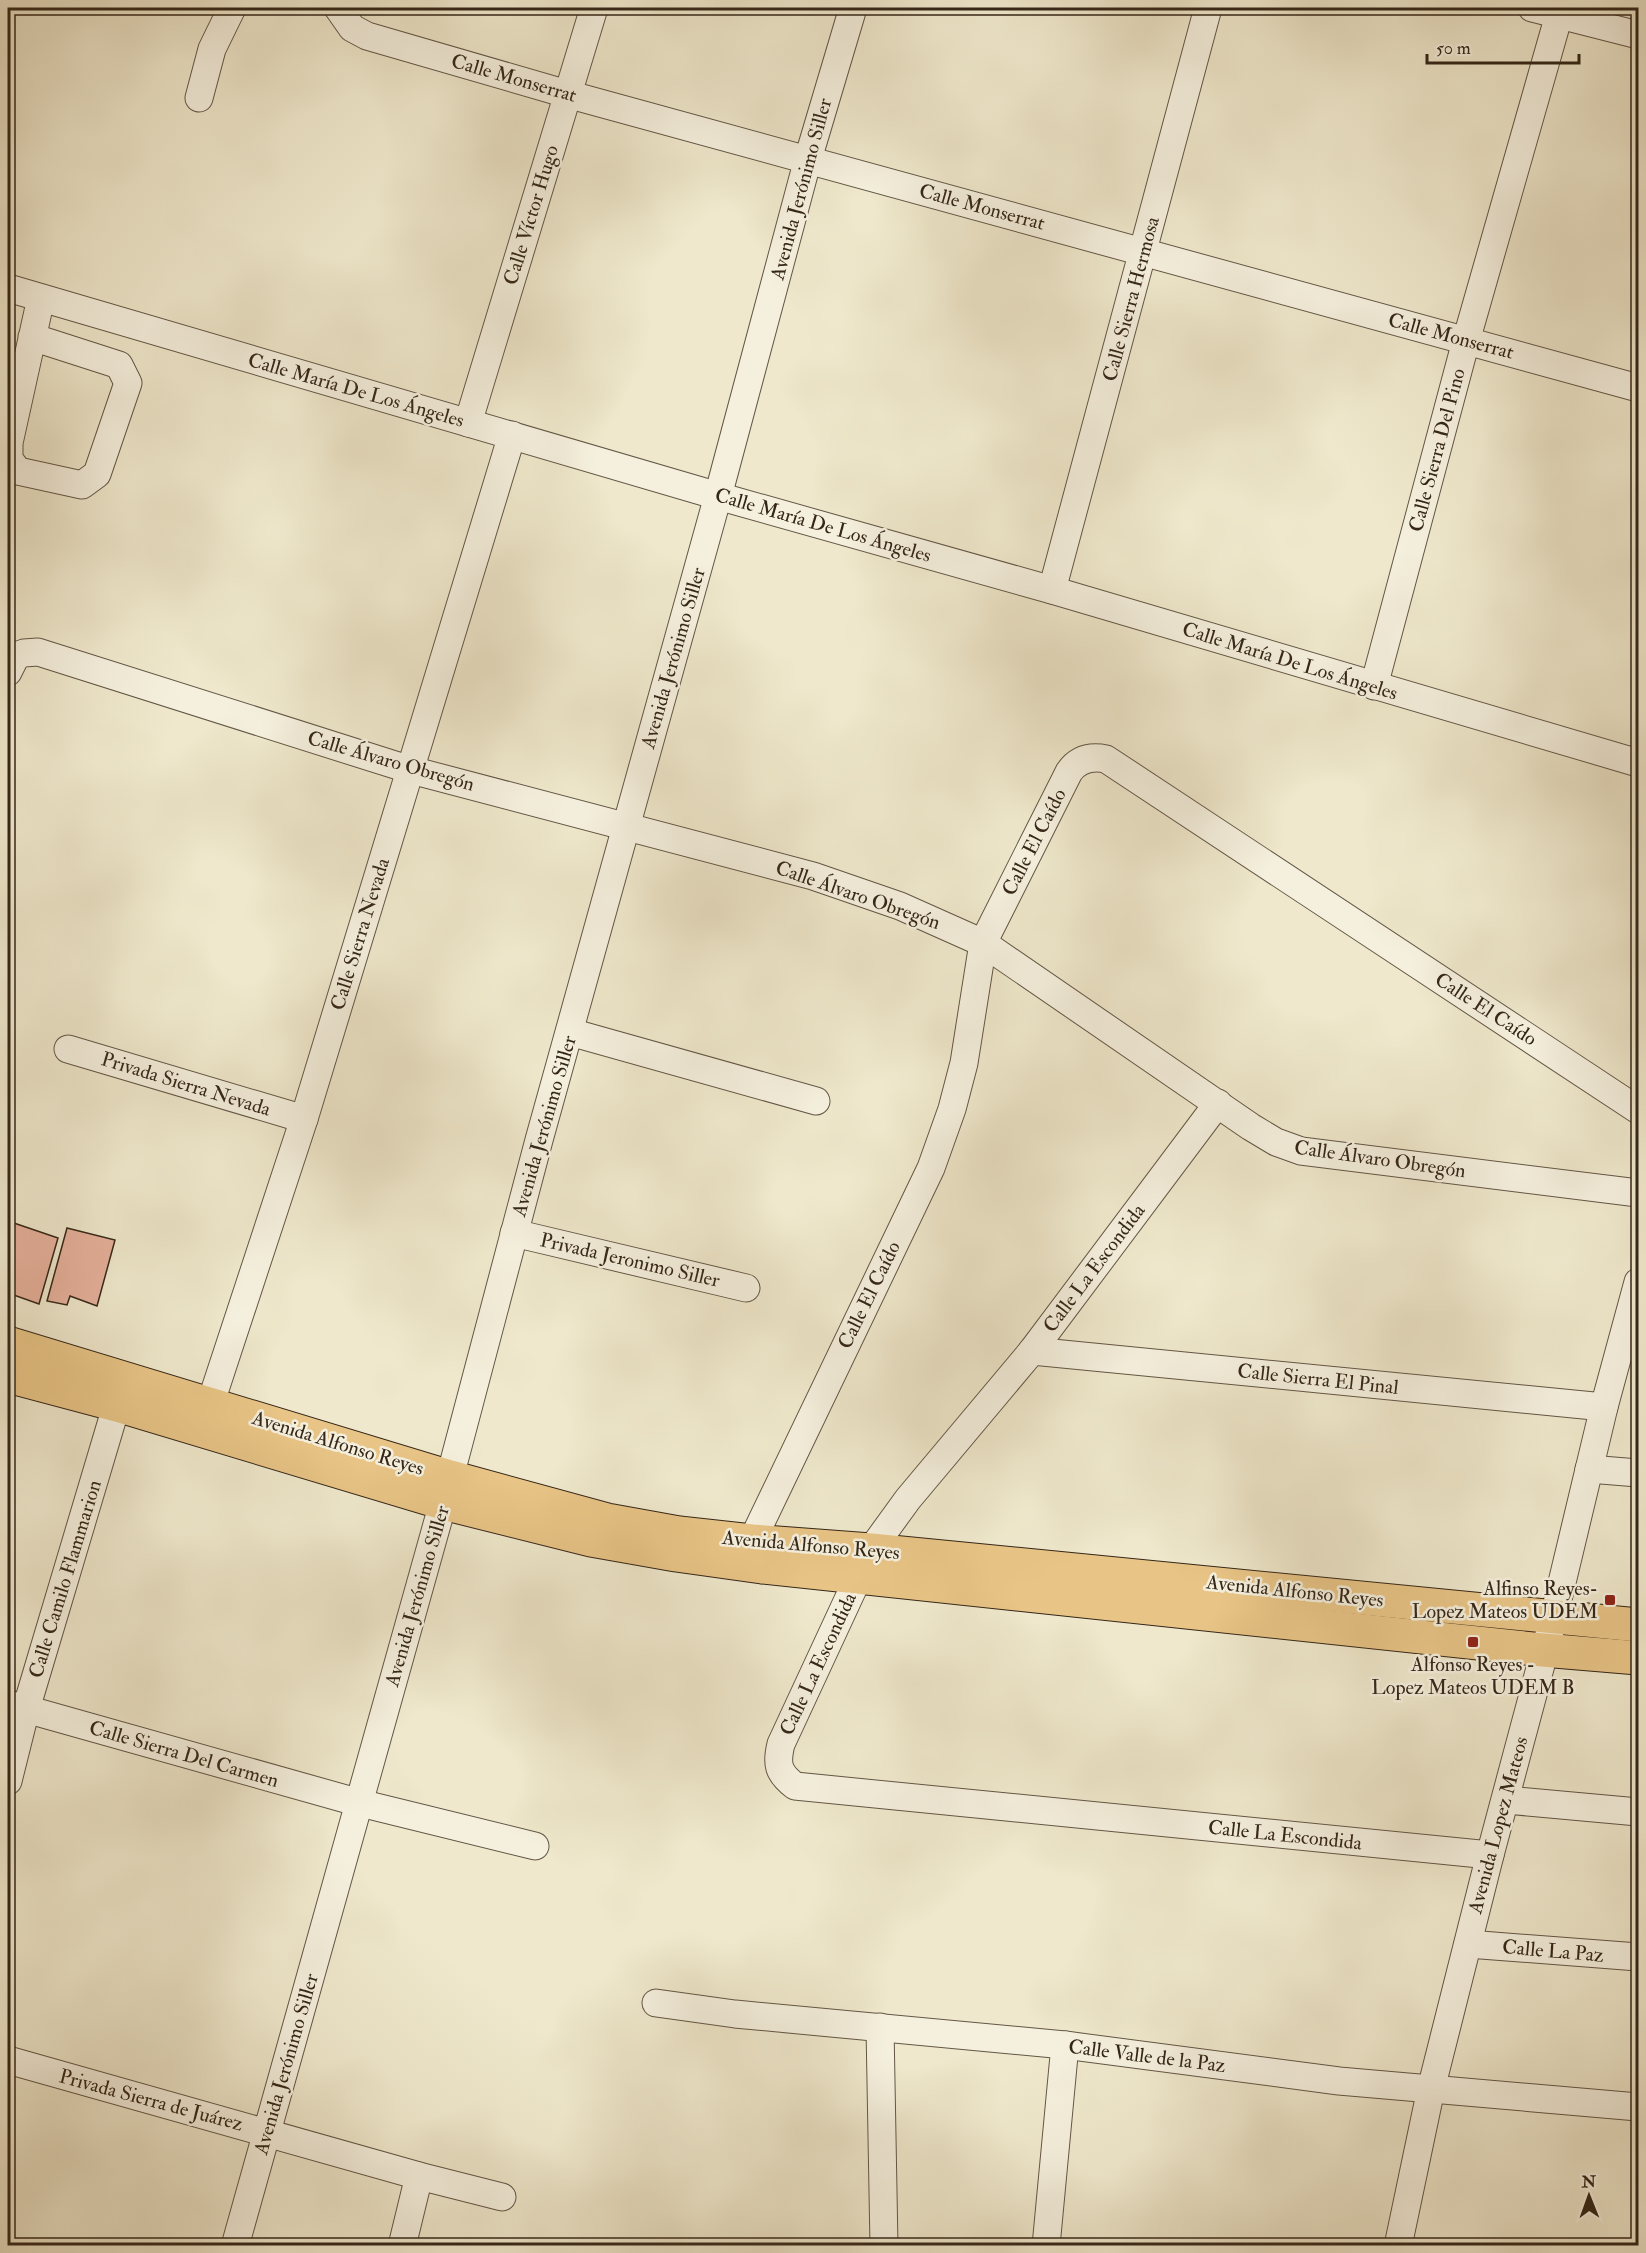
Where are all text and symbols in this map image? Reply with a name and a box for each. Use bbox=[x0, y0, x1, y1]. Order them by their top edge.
scale bar bbox=[1427, 27, 1578, 65]
text: 50 m bbox=[1436, 37, 1471, 60]
street label: Calle Monserrat bbox=[448, 48, 580, 108]
street label: Avenida Jerónimo Siller bbox=[764, 95, 837, 284]
street label: Calle Víctor Hugo bbox=[498, 142, 564, 288]
street label: Calle Monserrat bbox=[916, 178, 1048, 236]
street label: Calle Sierra Hermosa bbox=[1097, 213, 1165, 384]
street label: Calle Monserrat bbox=[1385, 307, 1517, 365]
street label: Calle María De Los Ángeles bbox=[245, 346, 467, 433]
street label: Calle Sierra Del Pino bbox=[1403, 365, 1471, 535]
street label: Calle María De Los Ángeles bbox=[712, 481, 934, 568]
street label: Avenida Jerónimo Siller bbox=[635, 564, 711, 752]
street label: Calle María De Los Ángeles bbox=[1179, 615, 1401, 706]
street label: Calle Álvaro Obregón bbox=[304, 724, 478, 797]
street label: Calle El Caído bbox=[996, 784, 1072, 900]
street label: Calle Sierra Nevada bbox=[325, 854, 395, 1013]
street label: Calle Álvaro Obregón bbox=[772, 854, 944, 935]
street label: Calle El Caído bbox=[1430, 967, 1542, 1051]
street label: Avenida Jerónimo Siller bbox=[506, 1032, 582, 1220]
street label: Privada Sierra Nevada bbox=[98, 1046, 274, 1122]
street label: Calle Álvaro Obregón bbox=[1293, 1134, 1467, 1183]
street label: Calle La Escondida bbox=[1037, 1198, 1151, 1337]
street label: Privada Jeronimo Siller bbox=[538, 1227, 723, 1293]
street label: Calle El Caído bbox=[832, 1237, 906, 1353]
street label: Calle Sierra El Pinal bbox=[1236, 1358, 1400, 1400]
street label: Avenida Alfonso Reyes bbox=[248, 1405, 427, 1481]
street label: Calle Camilo Flammarion bbox=[23, 1477, 107, 1681]
street label: Avenida Jerónimo Siller bbox=[379, 1502, 455, 1690]
street label: Avenida Alfonso Reyes bbox=[720, 1525, 901, 1565]
street label: Avenida Alfonso Reyes bbox=[1204, 1569, 1385, 1613]
place label: Alfinso Reyes- Lopez Mateos UDEM bbox=[1412, 1576, 1598, 1625]
street label: Calle La Escondida bbox=[774, 1588, 862, 1739]
marker: Alfinso Reyes- Lopez Mateos UDEM bbox=[1603, 1593, 1617, 1607]
marker: Alfonso Reyes - Lopez Mateos UDEM B bbox=[1466, 1635, 1480, 1649]
place label: Alfonso Reyes - Lopez Mateos UDEM B bbox=[1371, 1652, 1575, 1701]
street label: Calle Sierra Del Carmen bbox=[86, 1715, 282, 1793]
street label: Avenida Lopez Mateos bbox=[1462, 1734, 1535, 1917]
street label: Calle La Escondida bbox=[1207, 1814, 1364, 1856]
street label: Calle La Paz bbox=[1501, 1934, 1605, 1968]
street label: Avenida Jerónimo Siller bbox=[248, 1970, 324, 2158]
street label: Calle Valle de la Paz bbox=[1067, 2034, 1227, 2078]
street label: Privada Sierra de Juárez bbox=[56, 2063, 246, 2137]
north arrow bbox=[1559, 2166, 1619, 2226]
text: N bbox=[1580, 2172, 1597, 2192]

